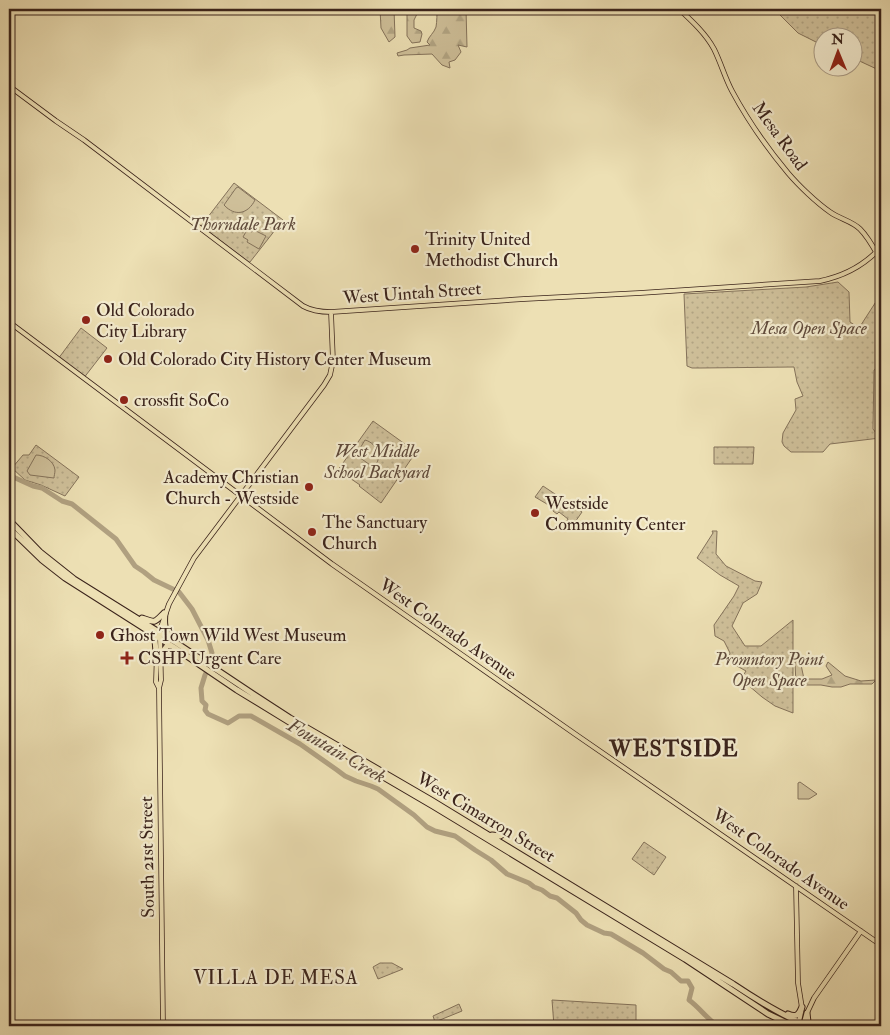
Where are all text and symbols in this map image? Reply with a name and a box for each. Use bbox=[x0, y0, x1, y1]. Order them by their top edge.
north arrow bbox=[812, 28, 862, 78]
text: N bbox=[830, 31, 845, 48]
street label: Mesa Road bbox=[747, 97, 812, 175]
park label: Thorndale Park bbox=[190, 213, 296, 236]
place label: Trinity United Methodist Church bbox=[425, 228, 559, 272]
marker: Trinity United Methodist Church bbox=[409, 243, 421, 255]
street label: West Uintah Street bbox=[341, 277, 482, 310]
place label: Old Colorado City Library bbox=[96, 299, 195, 343]
marker: Old Colorado City Library bbox=[80, 314, 92, 326]
park label: Mesa Open Space bbox=[750, 317, 868, 340]
place label: Old Colorado City History Center Museum bbox=[118, 348, 431, 371]
marker: Old Colorado City History Center Museum bbox=[102, 353, 114, 365]
place label: crossfit SoCo bbox=[134, 389, 229, 412]
marker: crossfit SoCo bbox=[118, 394, 130, 406]
park label: West Middle School Backyard bbox=[323, 440, 431, 484]
place label: Academy Christian Church - Westside bbox=[163, 466, 299, 510]
marker: Academy Christian Church - Westside bbox=[303, 481, 315, 493]
place label: Westside Community Center bbox=[544, 492, 686, 536]
marker: Westside Community Center bbox=[529, 507, 541, 519]
place label: The Sanctuary Church bbox=[322, 511, 428, 555]
marker: The Sanctuary Church bbox=[306, 526, 318, 538]
street label: West Colorado Avenue bbox=[374, 573, 521, 686]
place label: Ghost Town Wild West Museum bbox=[110, 624, 347, 647]
marker: Ghost Town Wild West Museum bbox=[94, 629, 106, 641]
place label: CSHP Urgent Care bbox=[138, 647, 282, 670]
park label: Promntory Point Open Space bbox=[713, 648, 824, 692]
marker: CSHP Urgent Care bbox=[120, 651, 134, 665]
water label: Fountain Creek bbox=[282, 713, 390, 789]
district label: WESTSIDE bbox=[608, 735, 739, 763]
street label: West Cimarron Street bbox=[411, 766, 559, 868]
street label: South 21st Street bbox=[135, 796, 160, 918]
street label: West Colorado Avenue bbox=[707, 803, 854, 916]
district label: VILLA DE MESA bbox=[193, 966, 359, 990]

